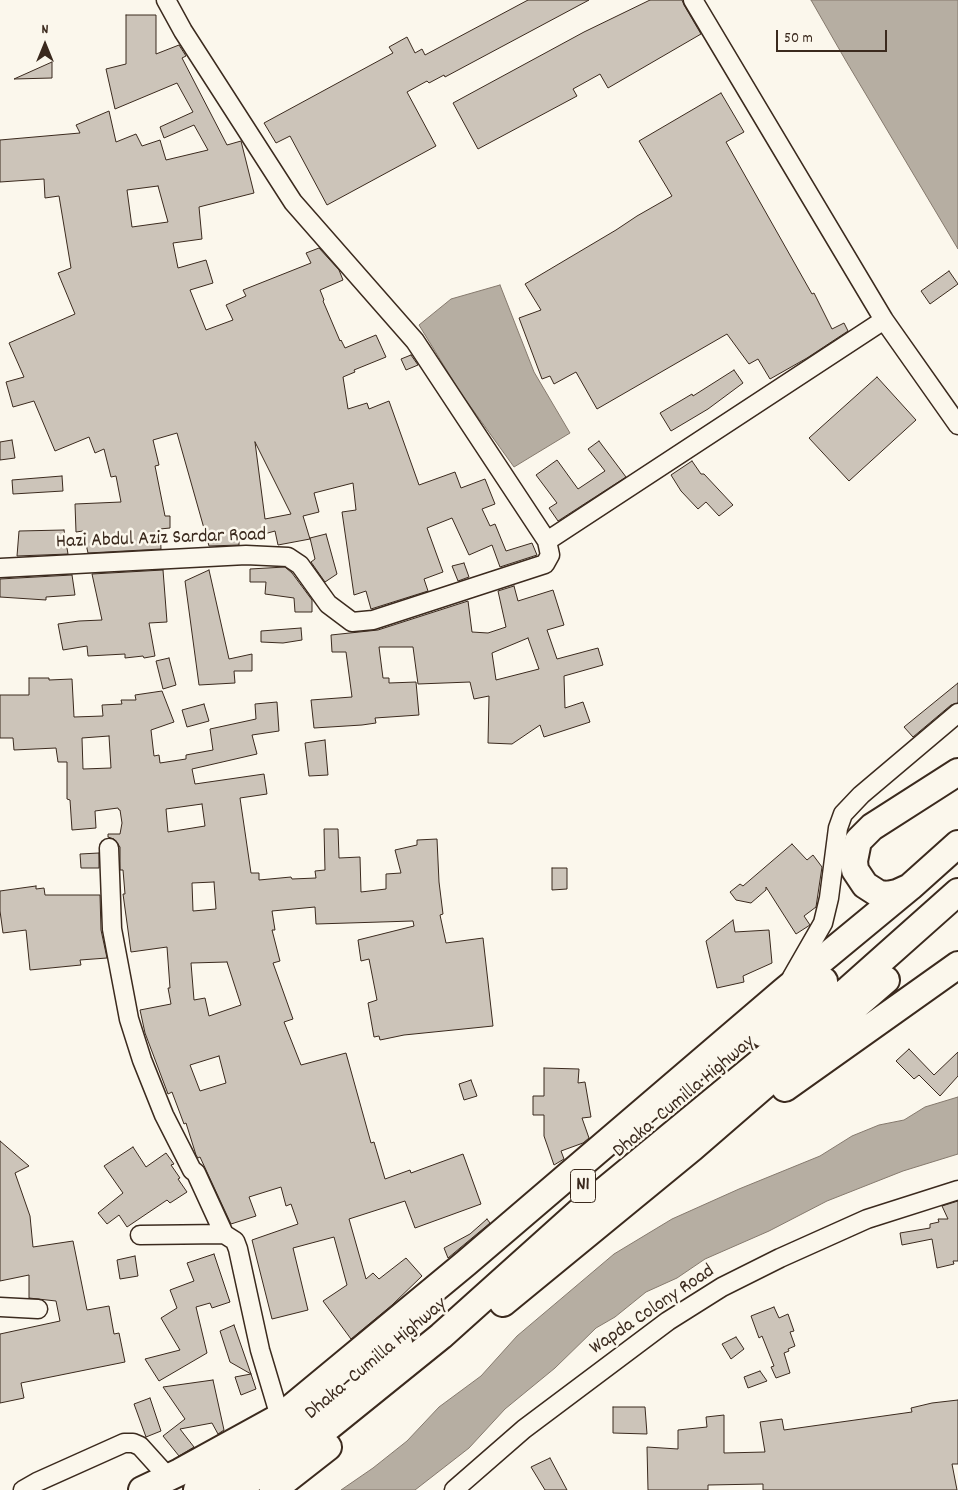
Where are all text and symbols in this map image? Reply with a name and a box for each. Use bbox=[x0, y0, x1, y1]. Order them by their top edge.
north arrow bbox=[20, 20, 70, 70]
text: N bbox=[42, 20, 48, 40]
scale bar bbox=[778, 20, 889, 52]
text: 50 m bbox=[784, 28, 813, 50]
street label: Hazi Abdul Aziz Sardar Road bbox=[55, 524, 267, 556]
street label: Dhaka–Cumilla Highway bbox=[609, 1032, 761, 1164]
road number: N1 bbox=[570, 1170, 596, 1202]
street label: Wapda Colony Road bbox=[586, 1260, 720, 1362]
street label: Dhaka–Cumilla Highway bbox=[301, 1294, 453, 1426]

